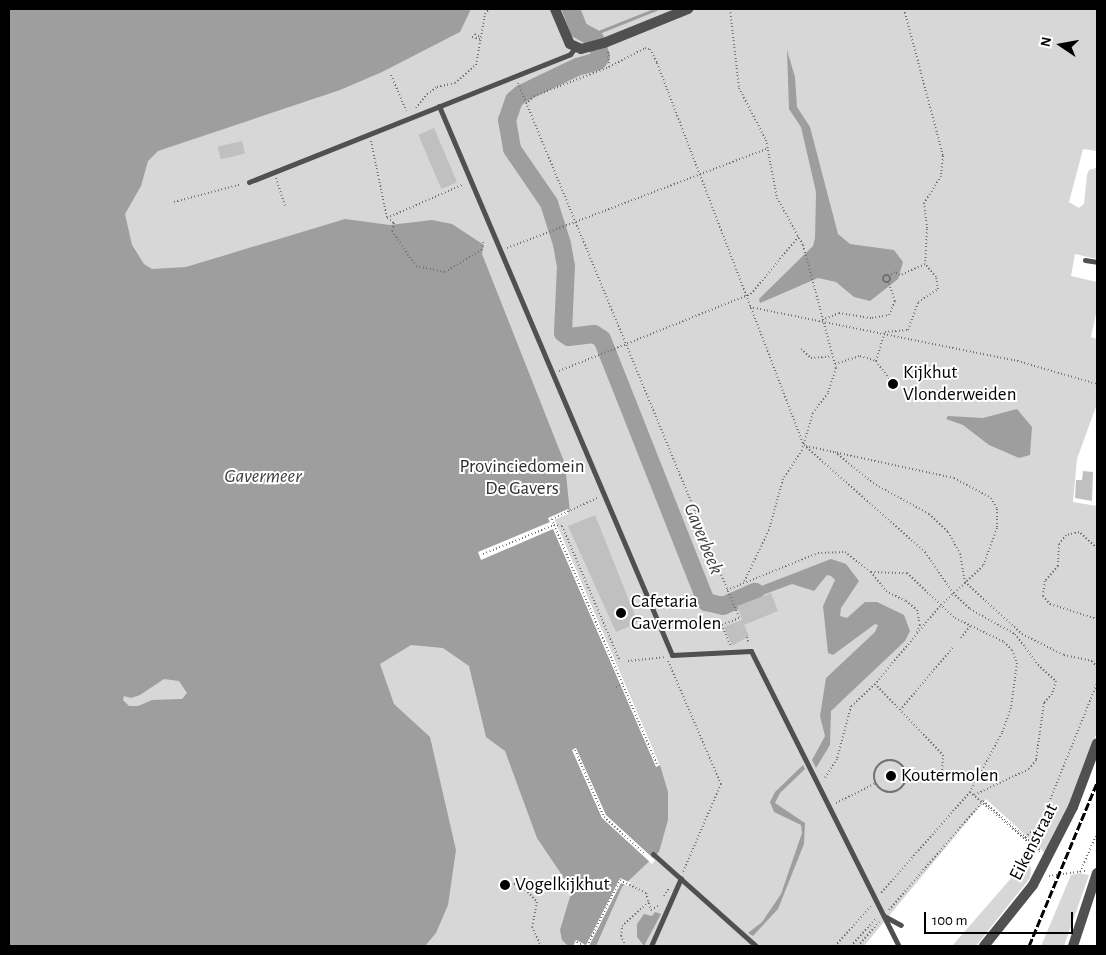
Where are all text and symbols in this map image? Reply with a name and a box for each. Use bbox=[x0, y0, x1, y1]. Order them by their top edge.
north arrow bbox=[1036, 20, 1086, 70]
text: N bbox=[1038, 36, 1054, 48]
place label: Kijkhut Vlonderweiden bbox=[903, 362, 1016, 406]
marker: Kijkhut Vlonderweiden bbox=[887, 378, 899, 390]
park label: Provinciedomein De Gavers bbox=[459, 456, 585, 500]
water label: Gavermeer bbox=[224, 464, 302, 488]
water label: Gaverbeek bbox=[678, 500, 728, 578]
place label: Cafetaria Gavermolen bbox=[631, 591, 721, 635]
marker: Cafetaria Gavermolen bbox=[615, 607, 627, 619]
place label: Koutermolen bbox=[901, 765, 998, 787]
marker: Koutermolen bbox=[885, 770, 897, 782]
street label: Eikenstraat bbox=[1005, 800, 1063, 884]
place label: Vogelkijkhut bbox=[515, 874, 610, 896]
marker: Vogelkijkhut bbox=[499, 879, 511, 891]
scale bar bbox=[926, 902, 1075, 934]
text: 100 m bbox=[932, 913, 967, 928]

